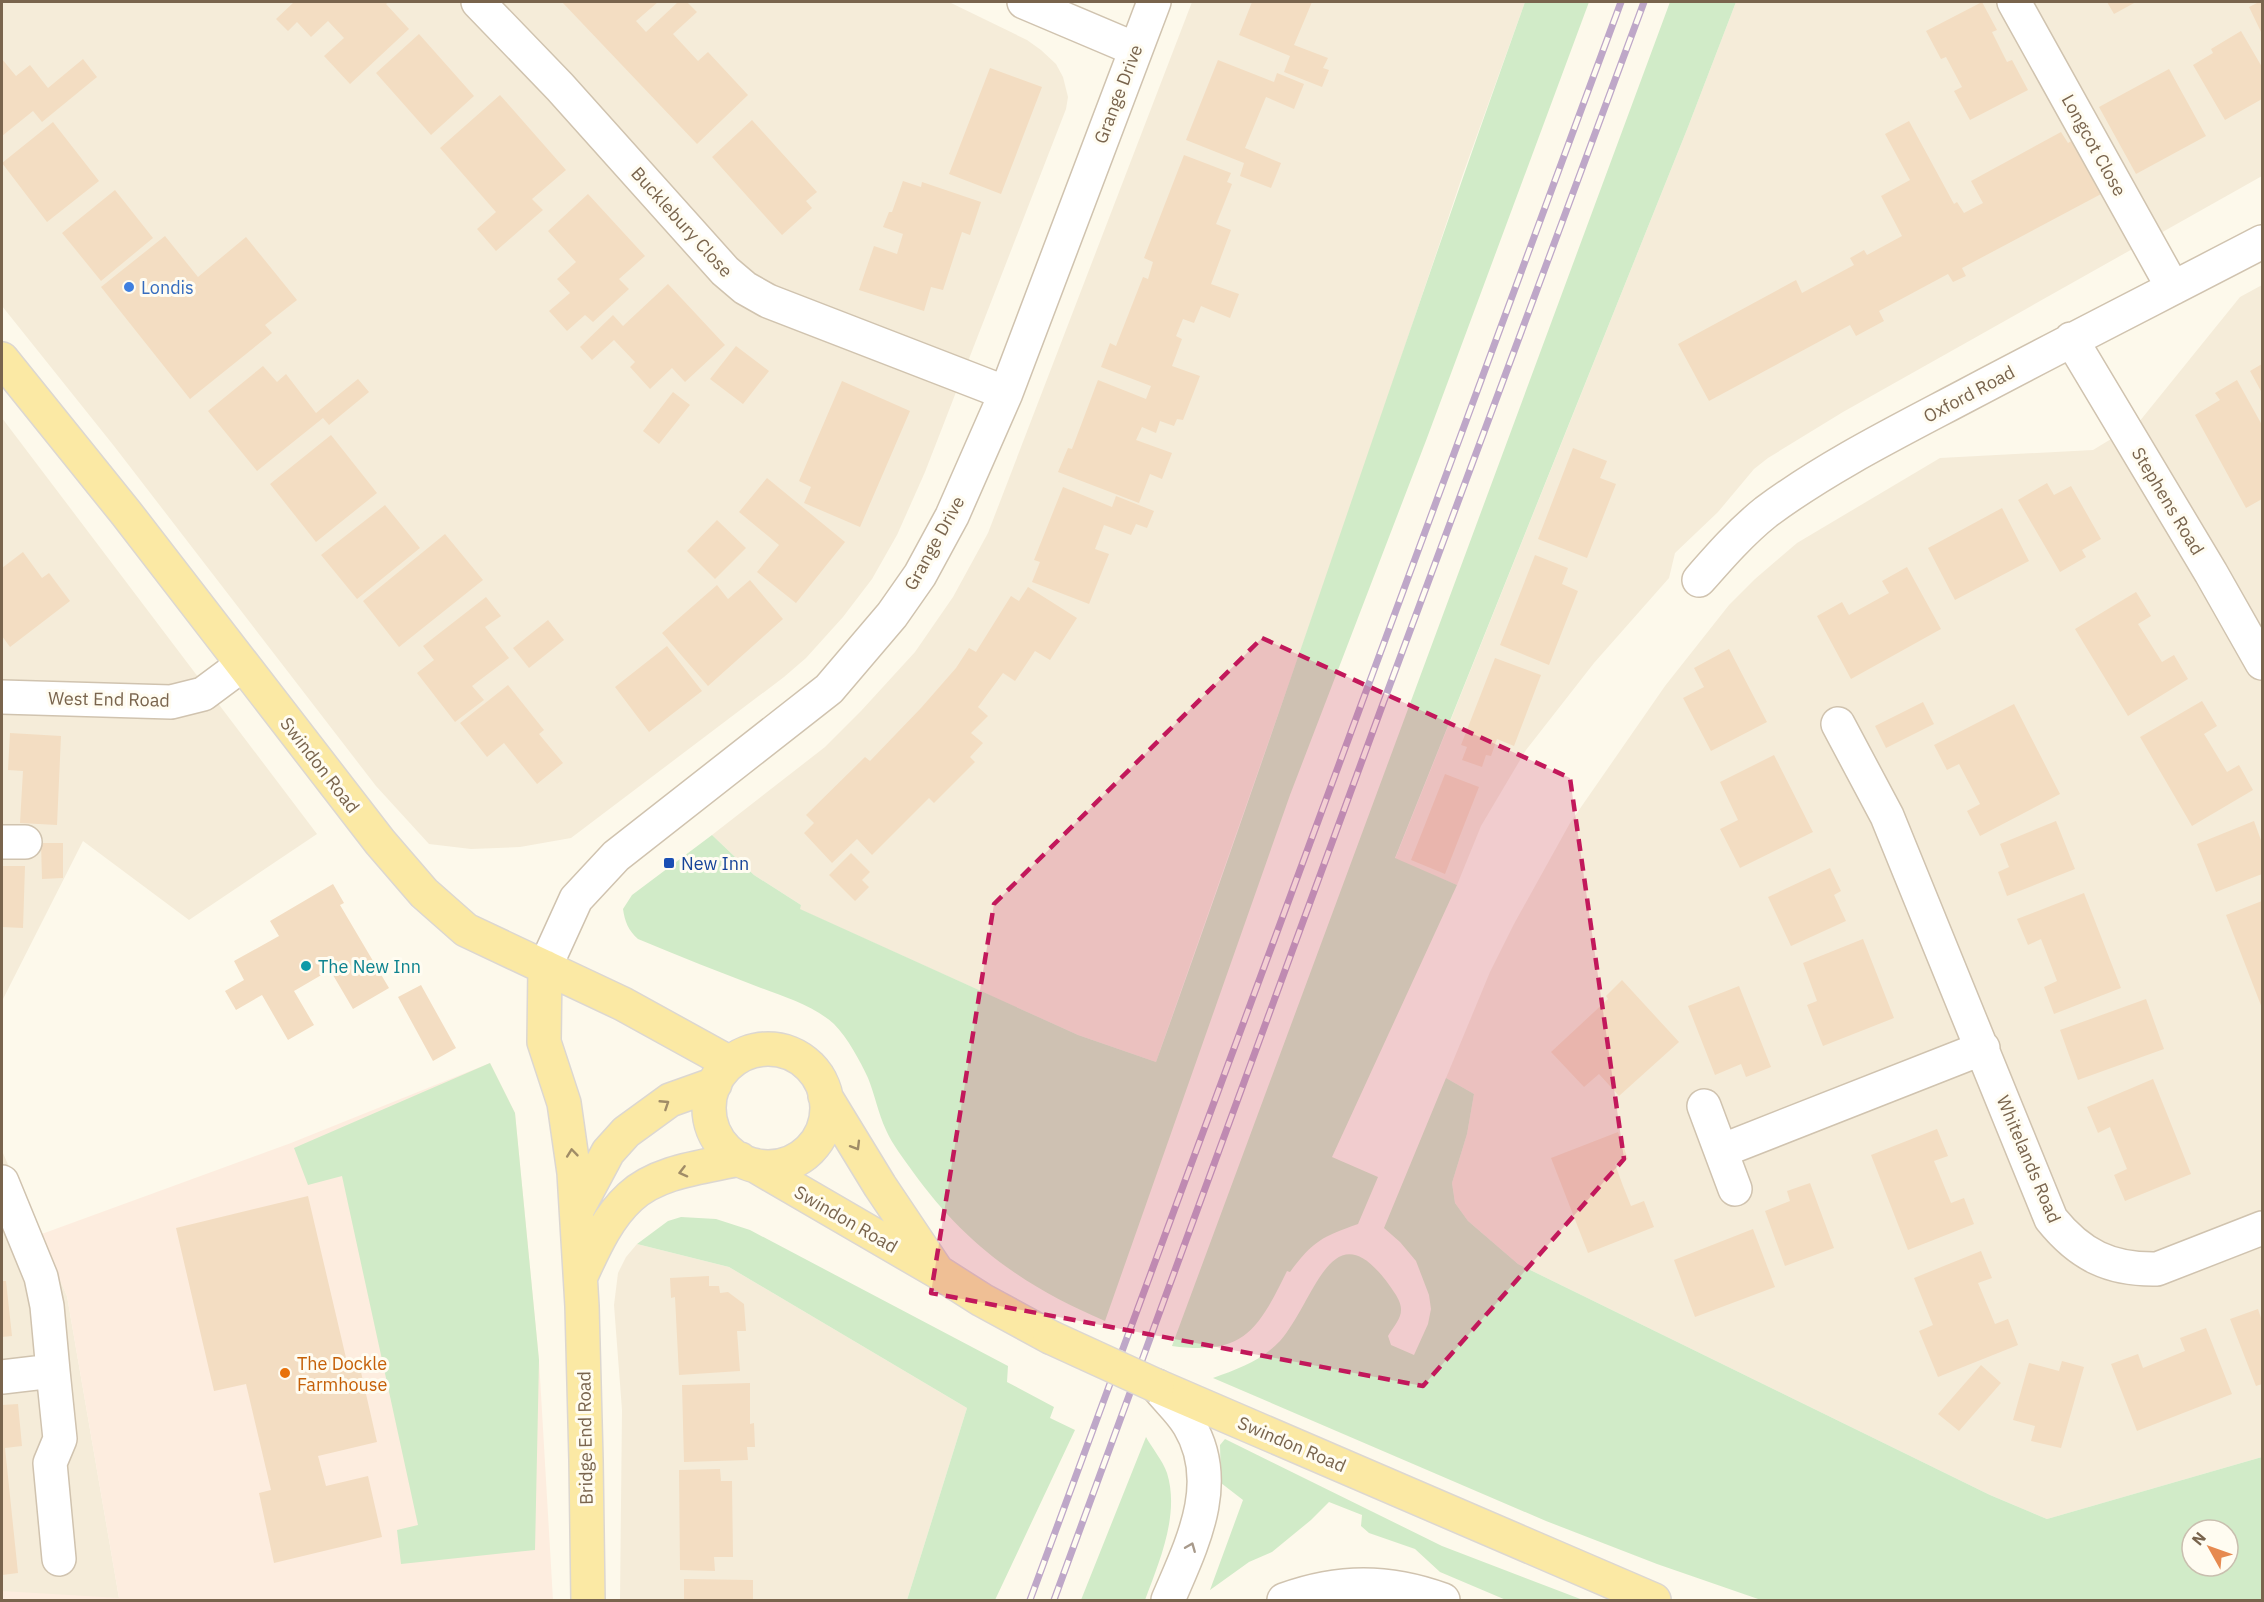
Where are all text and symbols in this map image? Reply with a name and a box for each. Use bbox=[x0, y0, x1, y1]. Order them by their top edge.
street label: Grange Drive bbox=[1089, 41, 1147, 147]
street label: Longcot Close bbox=[2057, 90, 2131, 200]
street label: Bucklebury Close bbox=[626, 162, 738, 282]
place label: Londis bbox=[141, 276, 194, 299]
marker: Londis bbox=[122, 280, 136, 294]
street label: Oxford Road bbox=[1919, 360, 2019, 428]
street label: Stephens Road bbox=[2127, 443, 2209, 559]
street label: Grange Drive bbox=[899, 492, 969, 594]
street label: West End Road bbox=[48, 686, 170, 712]
street label: Swindon Road bbox=[275, 712, 365, 818]
place label: New Inn bbox=[681, 852, 749, 875]
marker: New Inn bbox=[662, 856, 676, 870]
place label: The New Inn bbox=[318, 955, 421, 978]
marker: The New Inn bbox=[299, 959, 313, 973]
street label: Whitelands Road bbox=[1992, 1092, 2066, 1226]
one-way arrow bbox=[659, 1099, 669, 1111]
one-way arrow bbox=[848, 1140, 860, 1150]
one-way arrow bbox=[566, 1149, 579, 1158]
one-way arrow bbox=[678, 1165, 688, 1177]
street label: Swindon Road bbox=[790, 1180, 902, 1258]
place label: The Dockle Farmhouse bbox=[297, 1352, 388, 1396]
marker: The Dockle Farmhouse bbox=[278, 1366, 292, 1380]
street label: Bridge End Road bbox=[572, 1371, 598, 1505]
street label: Swindon Road bbox=[1234, 1411, 1350, 1477]
north arrow bbox=[2180, 1518, 2240, 1578]
text: N bbox=[2187, 1527, 2210, 1549]
one-way arrow bbox=[1184, 1542, 1196, 1553]

